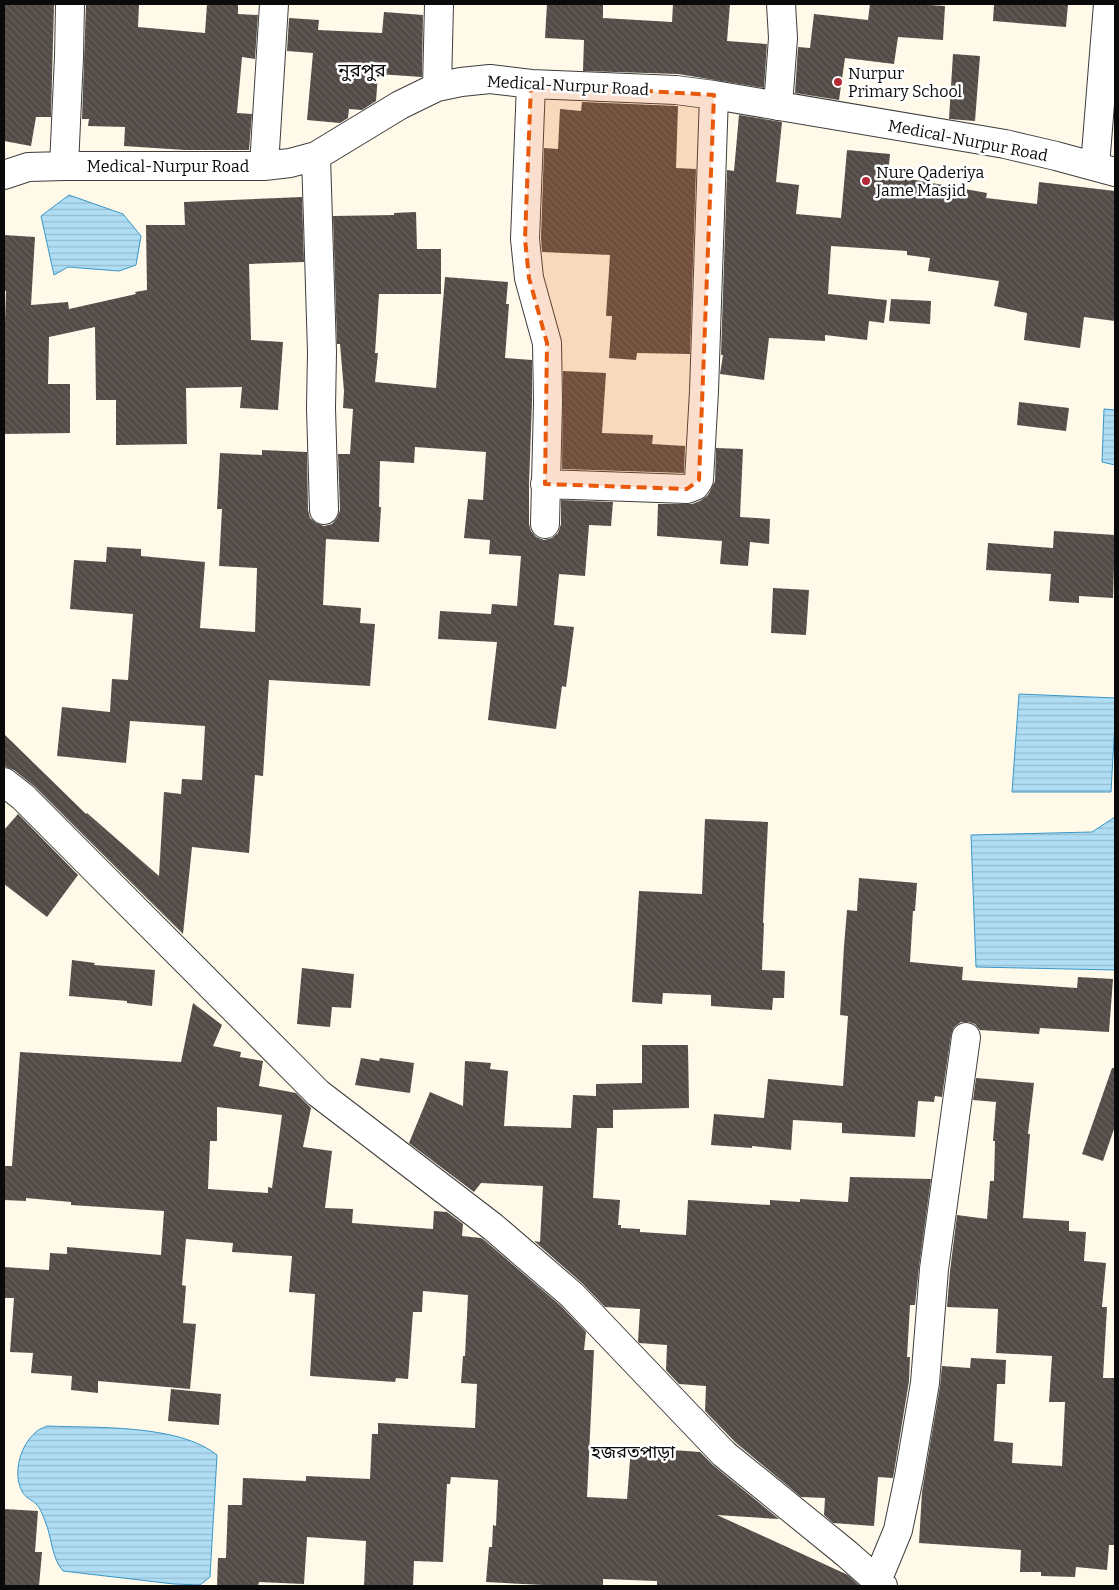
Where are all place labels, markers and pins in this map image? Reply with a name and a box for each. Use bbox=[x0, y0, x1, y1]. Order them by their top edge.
place label: Nurpur Primary School bbox=[848, 64, 963, 101]
marker: Nurpur Primary School bbox=[832, 76, 844, 88]
place label: Nure Qaderiya Jame Masjid bbox=[875, 163, 984, 200]
marker: Nure Qaderiya Jame Masjid bbox=[860, 175, 872, 187]

